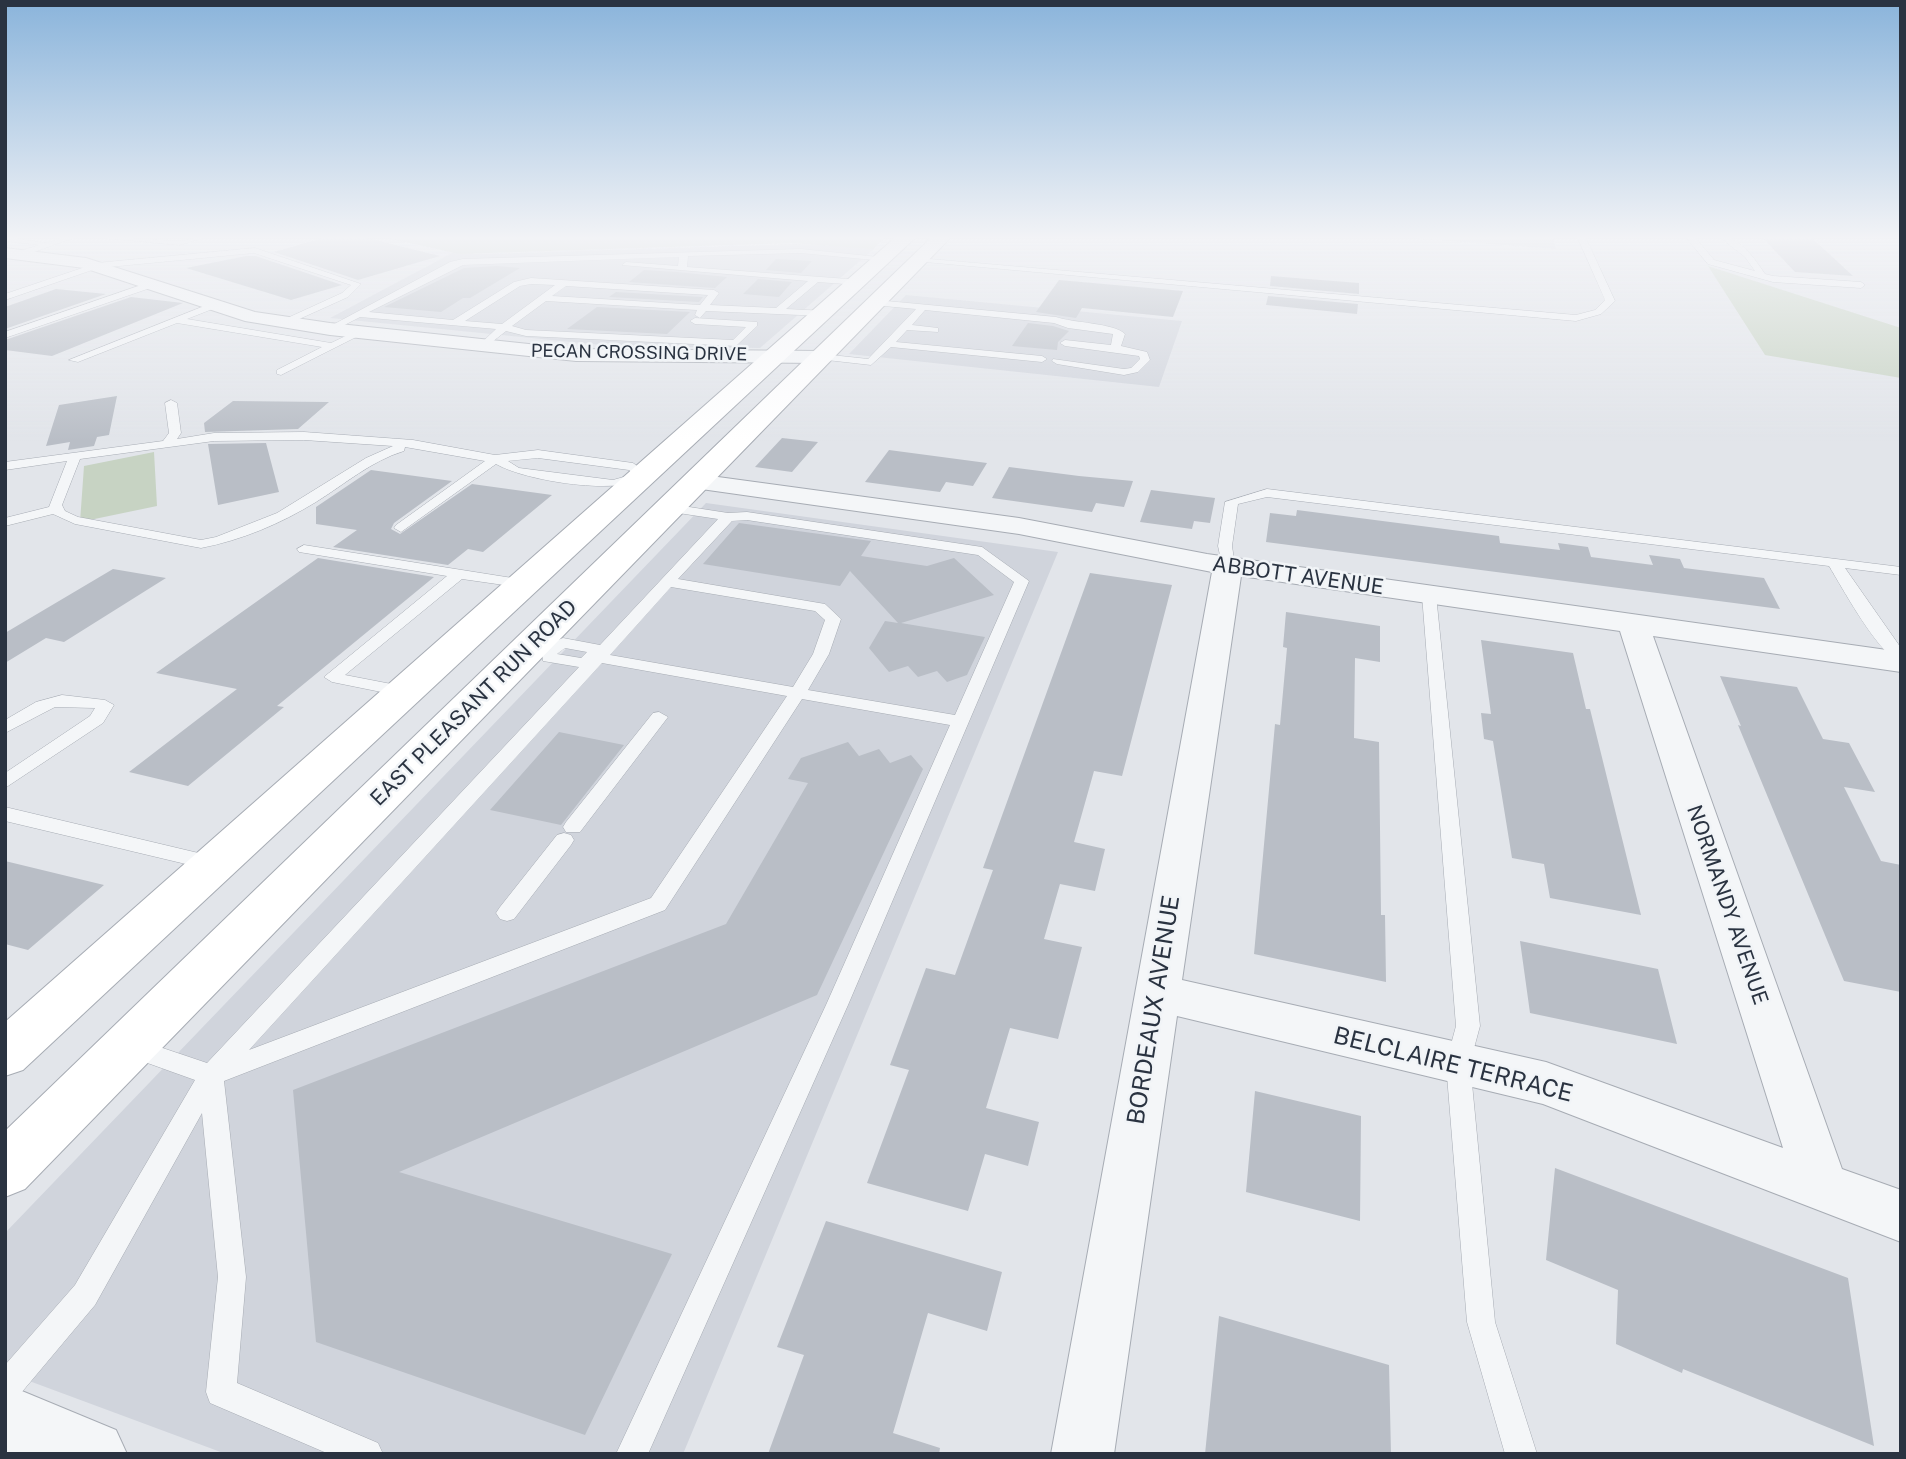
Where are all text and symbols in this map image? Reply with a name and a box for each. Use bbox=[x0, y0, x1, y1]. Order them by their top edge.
street label: PECAN CROSSING DRIVE bbox=[531, 340, 747, 366]
street label: ABBOTT AVENUE bbox=[1211, 552, 1385, 600]
street label: EAST PLEASANT RUN ROAD bbox=[366, 595, 582, 811]
street label: NORMANDY AVENUE bbox=[1681, 802, 1773, 1008]
street label: BORDEAUX AVENUE bbox=[1122, 893, 1186, 1127]
street label: BELCLAIRE TERRACE bbox=[1330, 1021, 1576, 1109]

